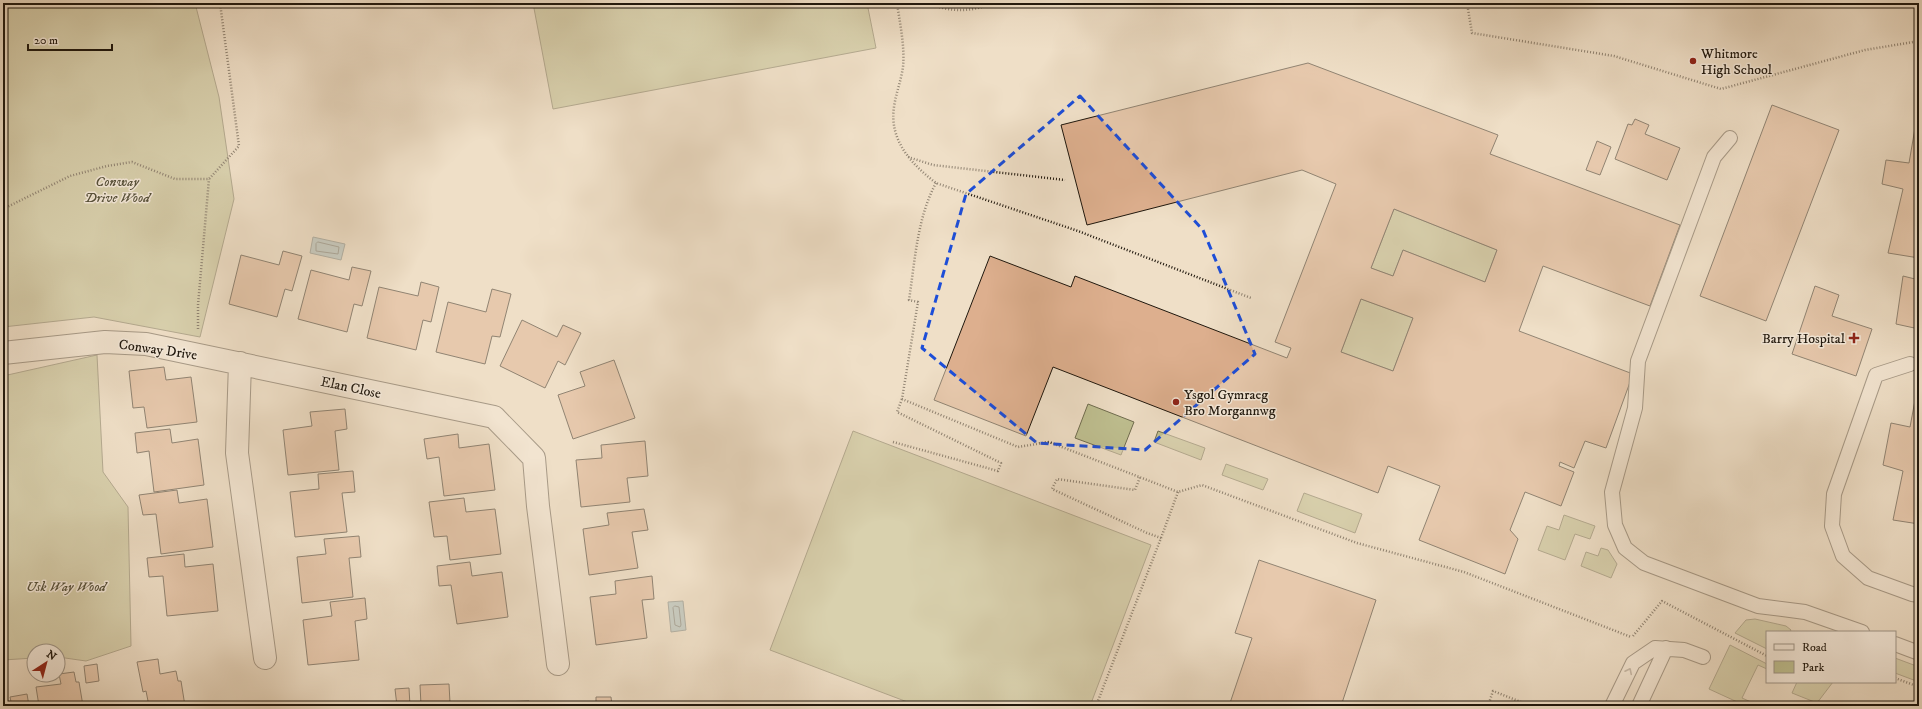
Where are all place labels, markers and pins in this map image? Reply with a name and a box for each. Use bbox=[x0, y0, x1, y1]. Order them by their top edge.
place label: Whitmore High School bbox=[1700, 45, 1773, 79]
marker: Whitmore High School bbox=[1688, 56, 1698, 66]
place label: Barry Hospital bbox=[1762, 330, 1846, 348]
marker: Barry Hospital bbox=[1848, 332, 1860, 344]
place label: Ysgol Gymraeg Bro Morgannwg bbox=[1184, 386, 1276, 420]
marker: Ysgol Gymraeg Bro Morgannwg bbox=[1171, 397, 1181, 407]

